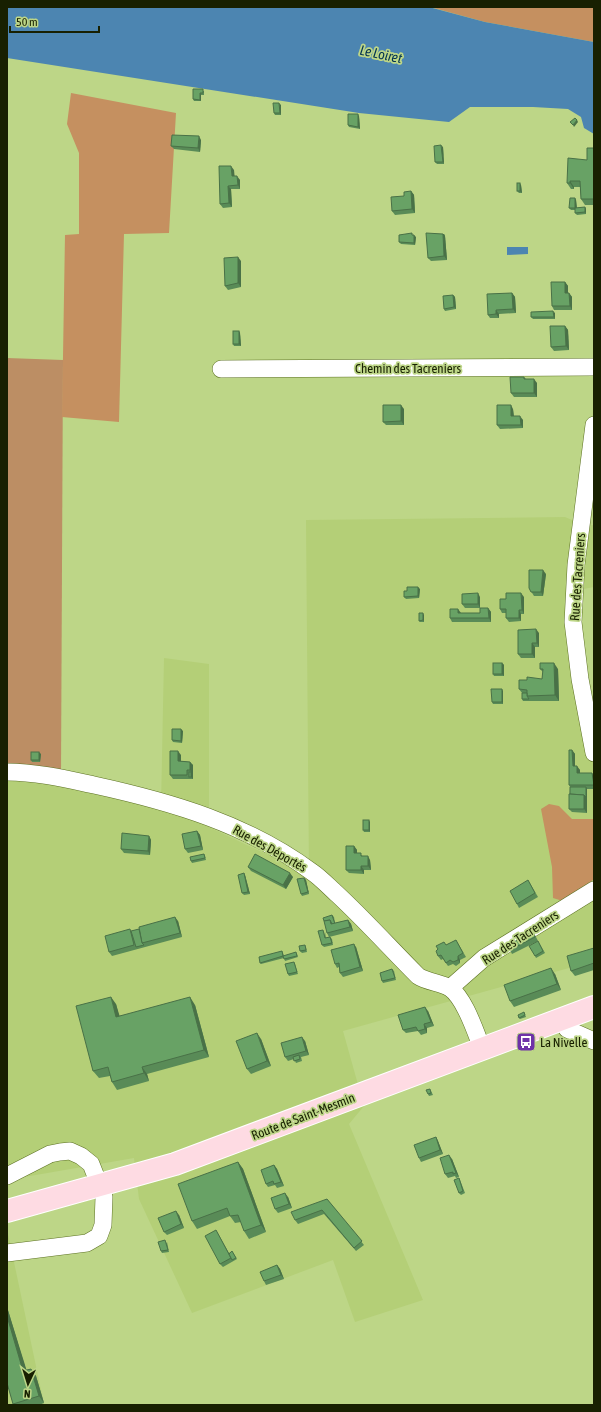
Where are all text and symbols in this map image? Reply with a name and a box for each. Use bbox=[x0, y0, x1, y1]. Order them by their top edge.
scale bar bbox=[10, 8, 99, 34]
text: 50 m bbox=[16, 15, 38, 29]
water label: Le Loiret bbox=[358, 42, 404, 66]
street label: Chemin des Tacreniers bbox=[355, 361, 461, 376]
street label: Rue des Tacreniers bbox=[567, 532, 588, 621]
street label: Rue des Déportés bbox=[230, 822, 310, 875]
street label: Rue des Tacreniers bbox=[479, 907, 562, 968]
bus stop icon: La Nivelle bbox=[515, 1031, 537, 1053]
place label: La Nivelle bbox=[540, 1035, 587, 1050]
street label: Route de Saint-Mesmin bbox=[249, 1090, 357, 1143]
north arrow bbox=[8, 1364, 48, 1404]
text: N bbox=[24, 1388, 31, 1400]

